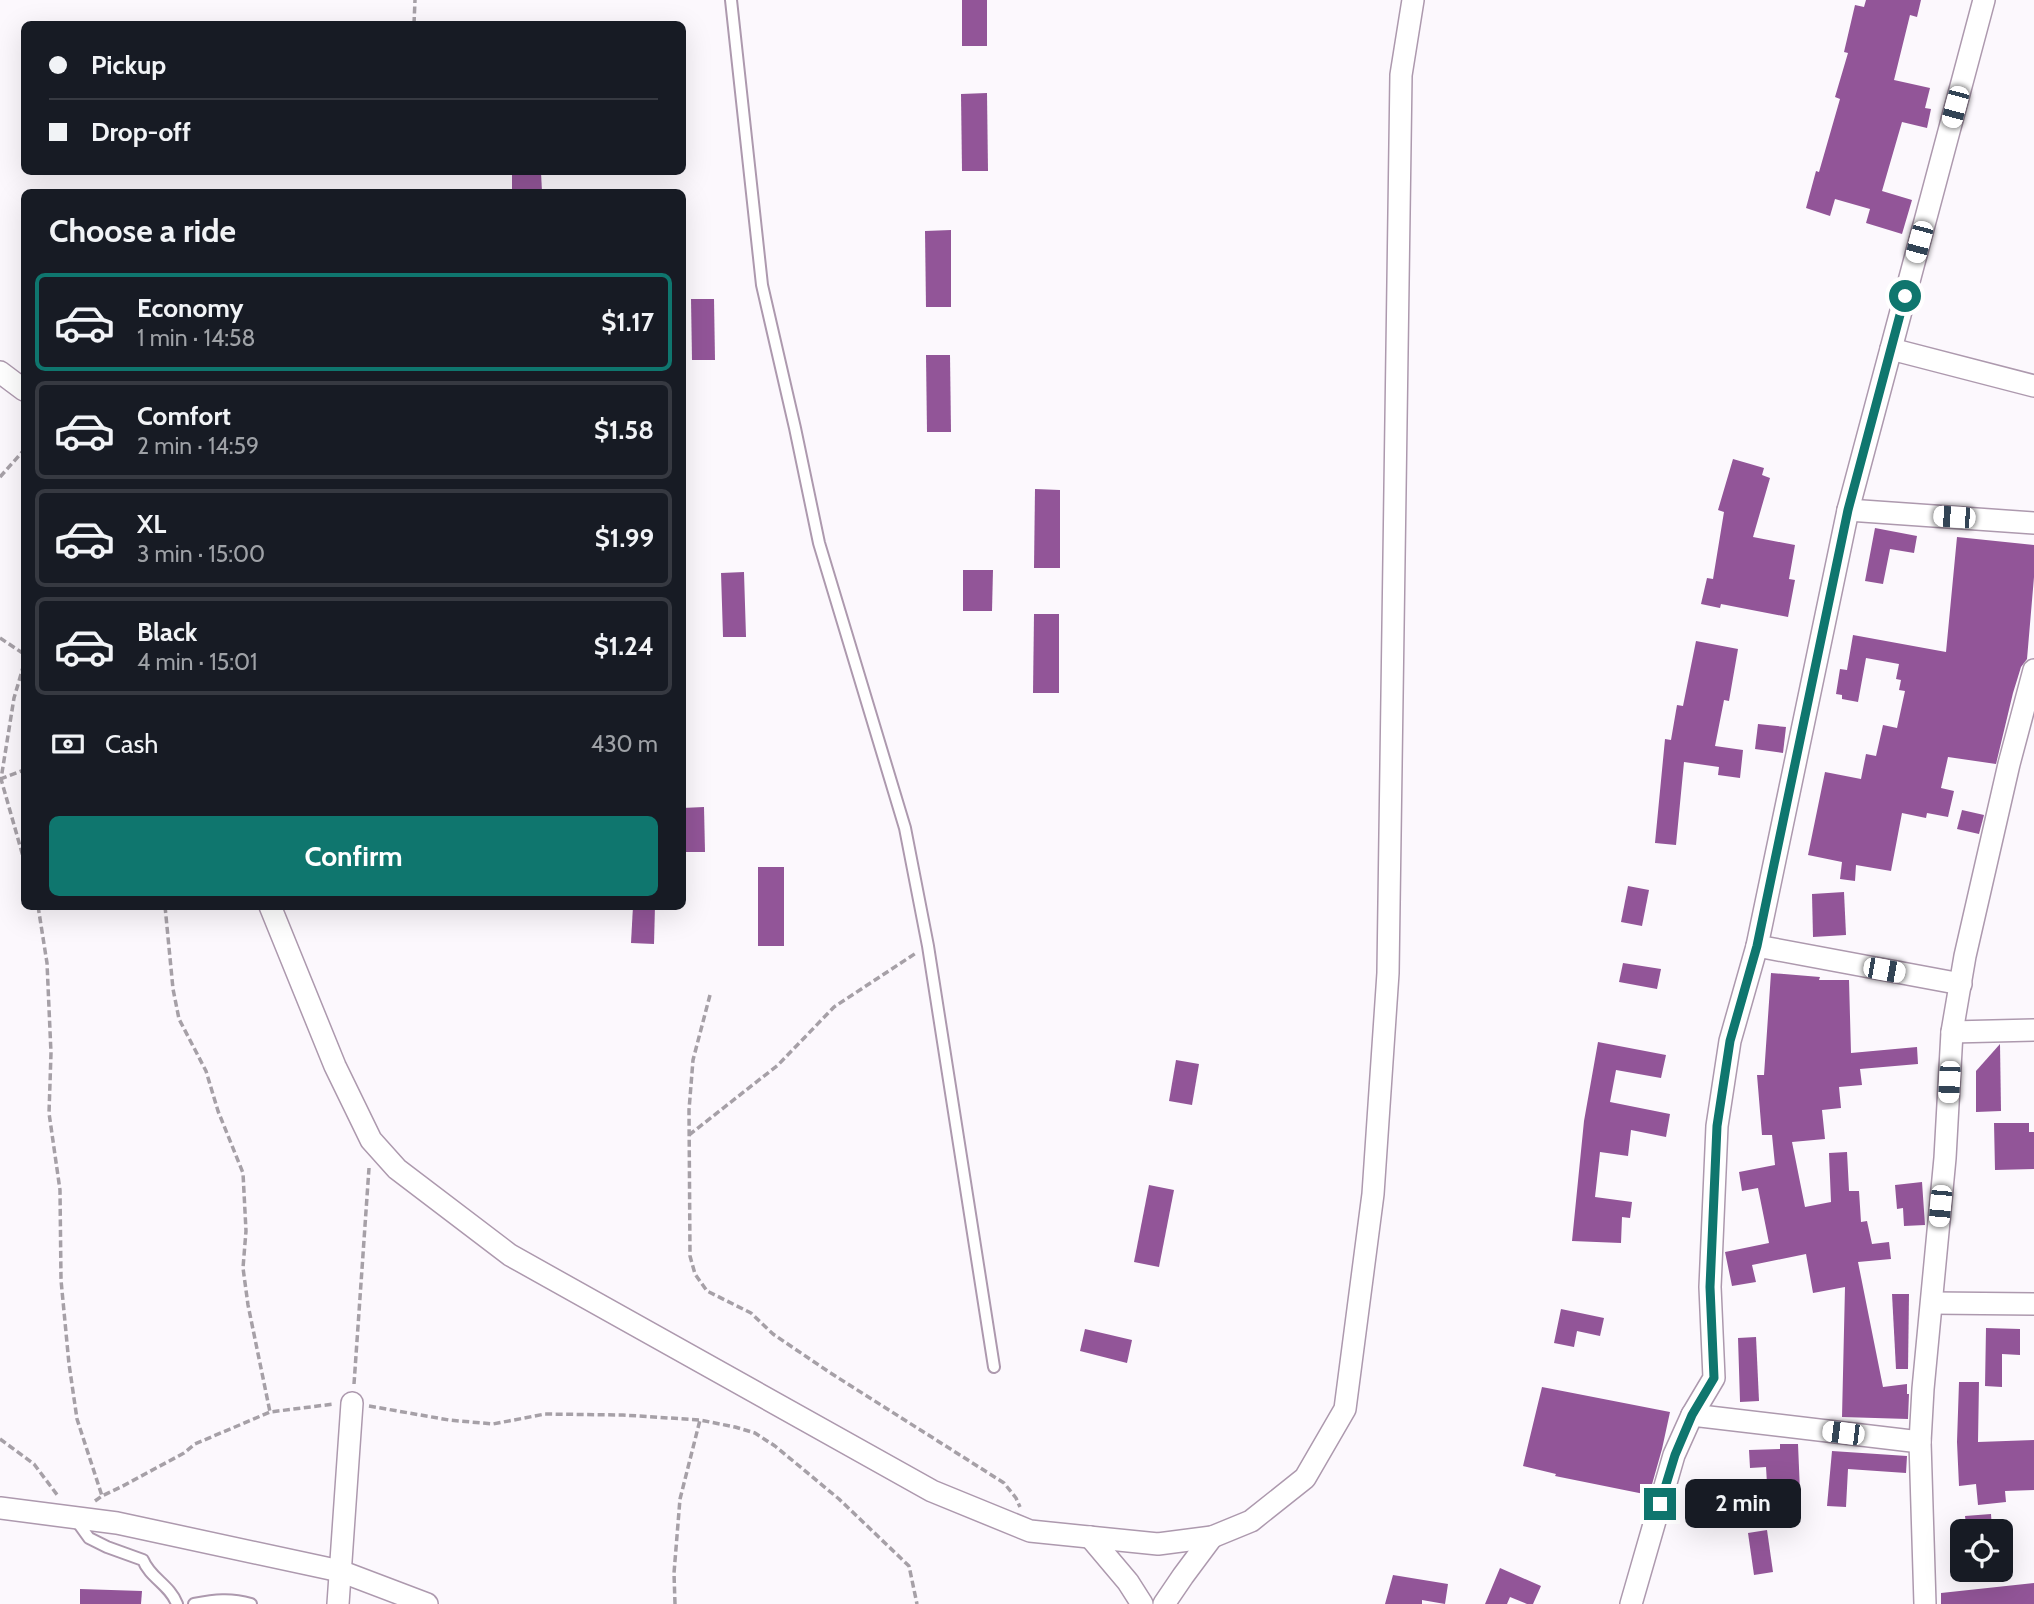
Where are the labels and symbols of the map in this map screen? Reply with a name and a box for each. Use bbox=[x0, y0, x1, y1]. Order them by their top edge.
car bbox=[1940, 84, 1971, 130]
car bbox=[1904, 219, 1935, 265]
route start bbox=[1889, 280, 1921, 312]
car bbox=[1933, 505, 1976, 529]
car bbox=[1862, 956, 1907, 984]
car bbox=[1938, 1060, 1961, 1104]
car bbox=[1928, 1184, 1953, 1228]
car bbox=[1821, 1420, 1866, 1446]
callout: 2 min bbox=[1684, 1480, 1800, 1528]
route end bbox=[1644, 1488, 1676, 1520]

